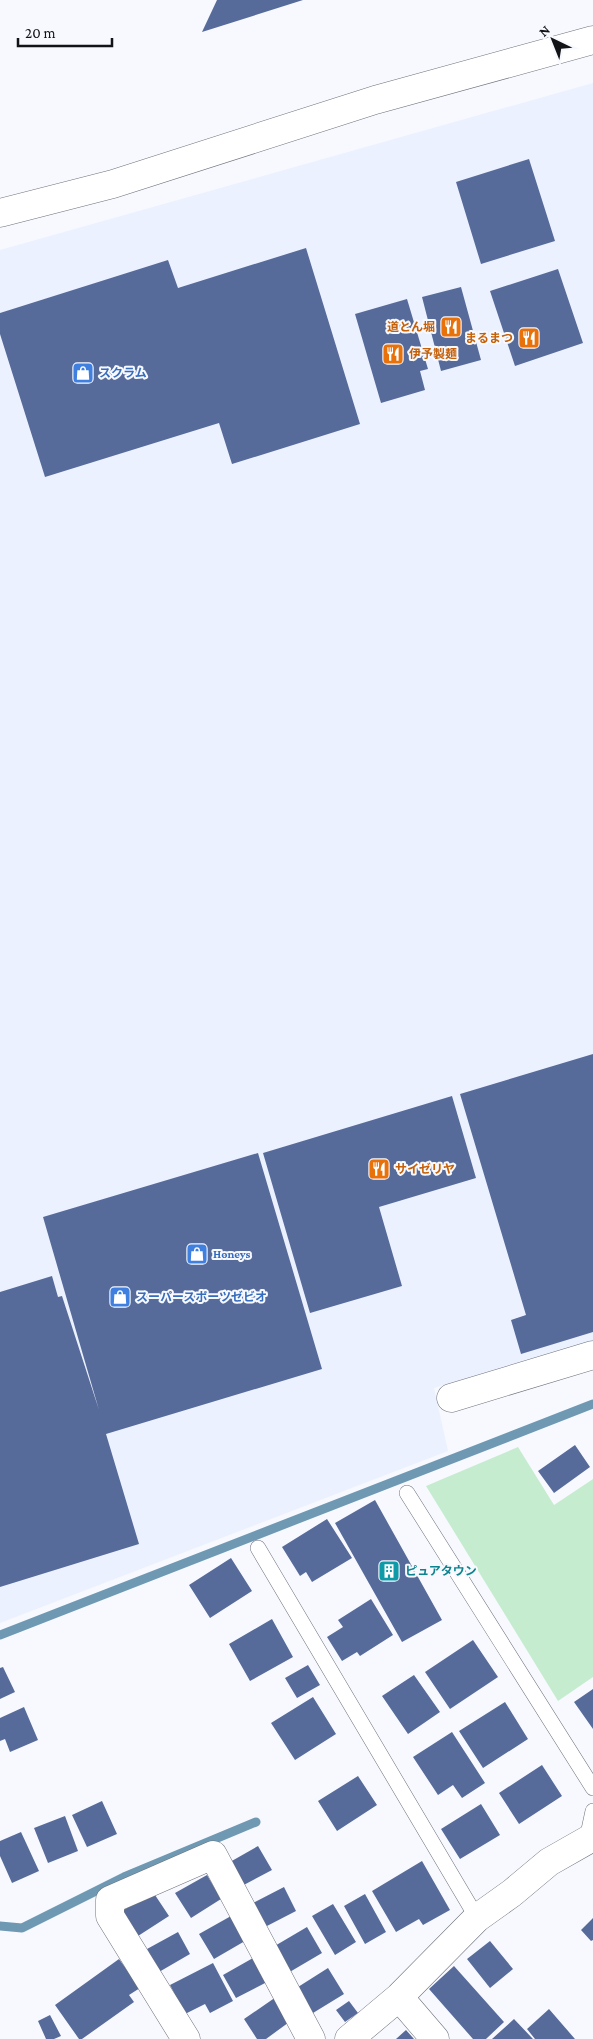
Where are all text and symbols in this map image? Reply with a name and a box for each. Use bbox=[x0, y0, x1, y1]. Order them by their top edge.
scale bar bbox=[18, 15, 111, 47]
north arrow bbox=[528, 15, 578, 65]
text: N bbox=[535, 21, 553, 40]
text: 20 m bbox=[25, 25, 56, 41]
restaurant icon: 道とん堀 bbox=[439, 315, 463, 339]
place label: 道とん堀 bbox=[387, 320, 435, 334]
restaurant icon: まるまつ bbox=[517, 326, 541, 350]
place label: まるまつ bbox=[465, 331, 513, 345]
restaurant icon: 伊予製麺 bbox=[381, 342, 405, 366]
place label: 伊予製麺 bbox=[409, 347, 457, 361]
shop icon: スクラム bbox=[71, 361, 95, 385]
place label: スクラム bbox=[99, 366, 147, 380]
restaurant icon: サイゼリヤ bbox=[367, 1157, 391, 1181]
place label: サイゼリヤ bbox=[395, 1162, 455, 1176]
shop icon: Honeys bbox=[185, 1242, 209, 1266]
place label: Honeys bbox=[213, 1247, 251, 1261]
shop icon: スーパースポーツゼビオ bbox=[108, 1285, 132, 1309]
place label: スーパースポーツゼビオ bbox=[136, 1290, 267, 1304]
building icon: ピュアタウン bbox=[377, 1559, 401, 1583]
place label: ピュアタウン bbox=[405, 1564, 477, 1578]

